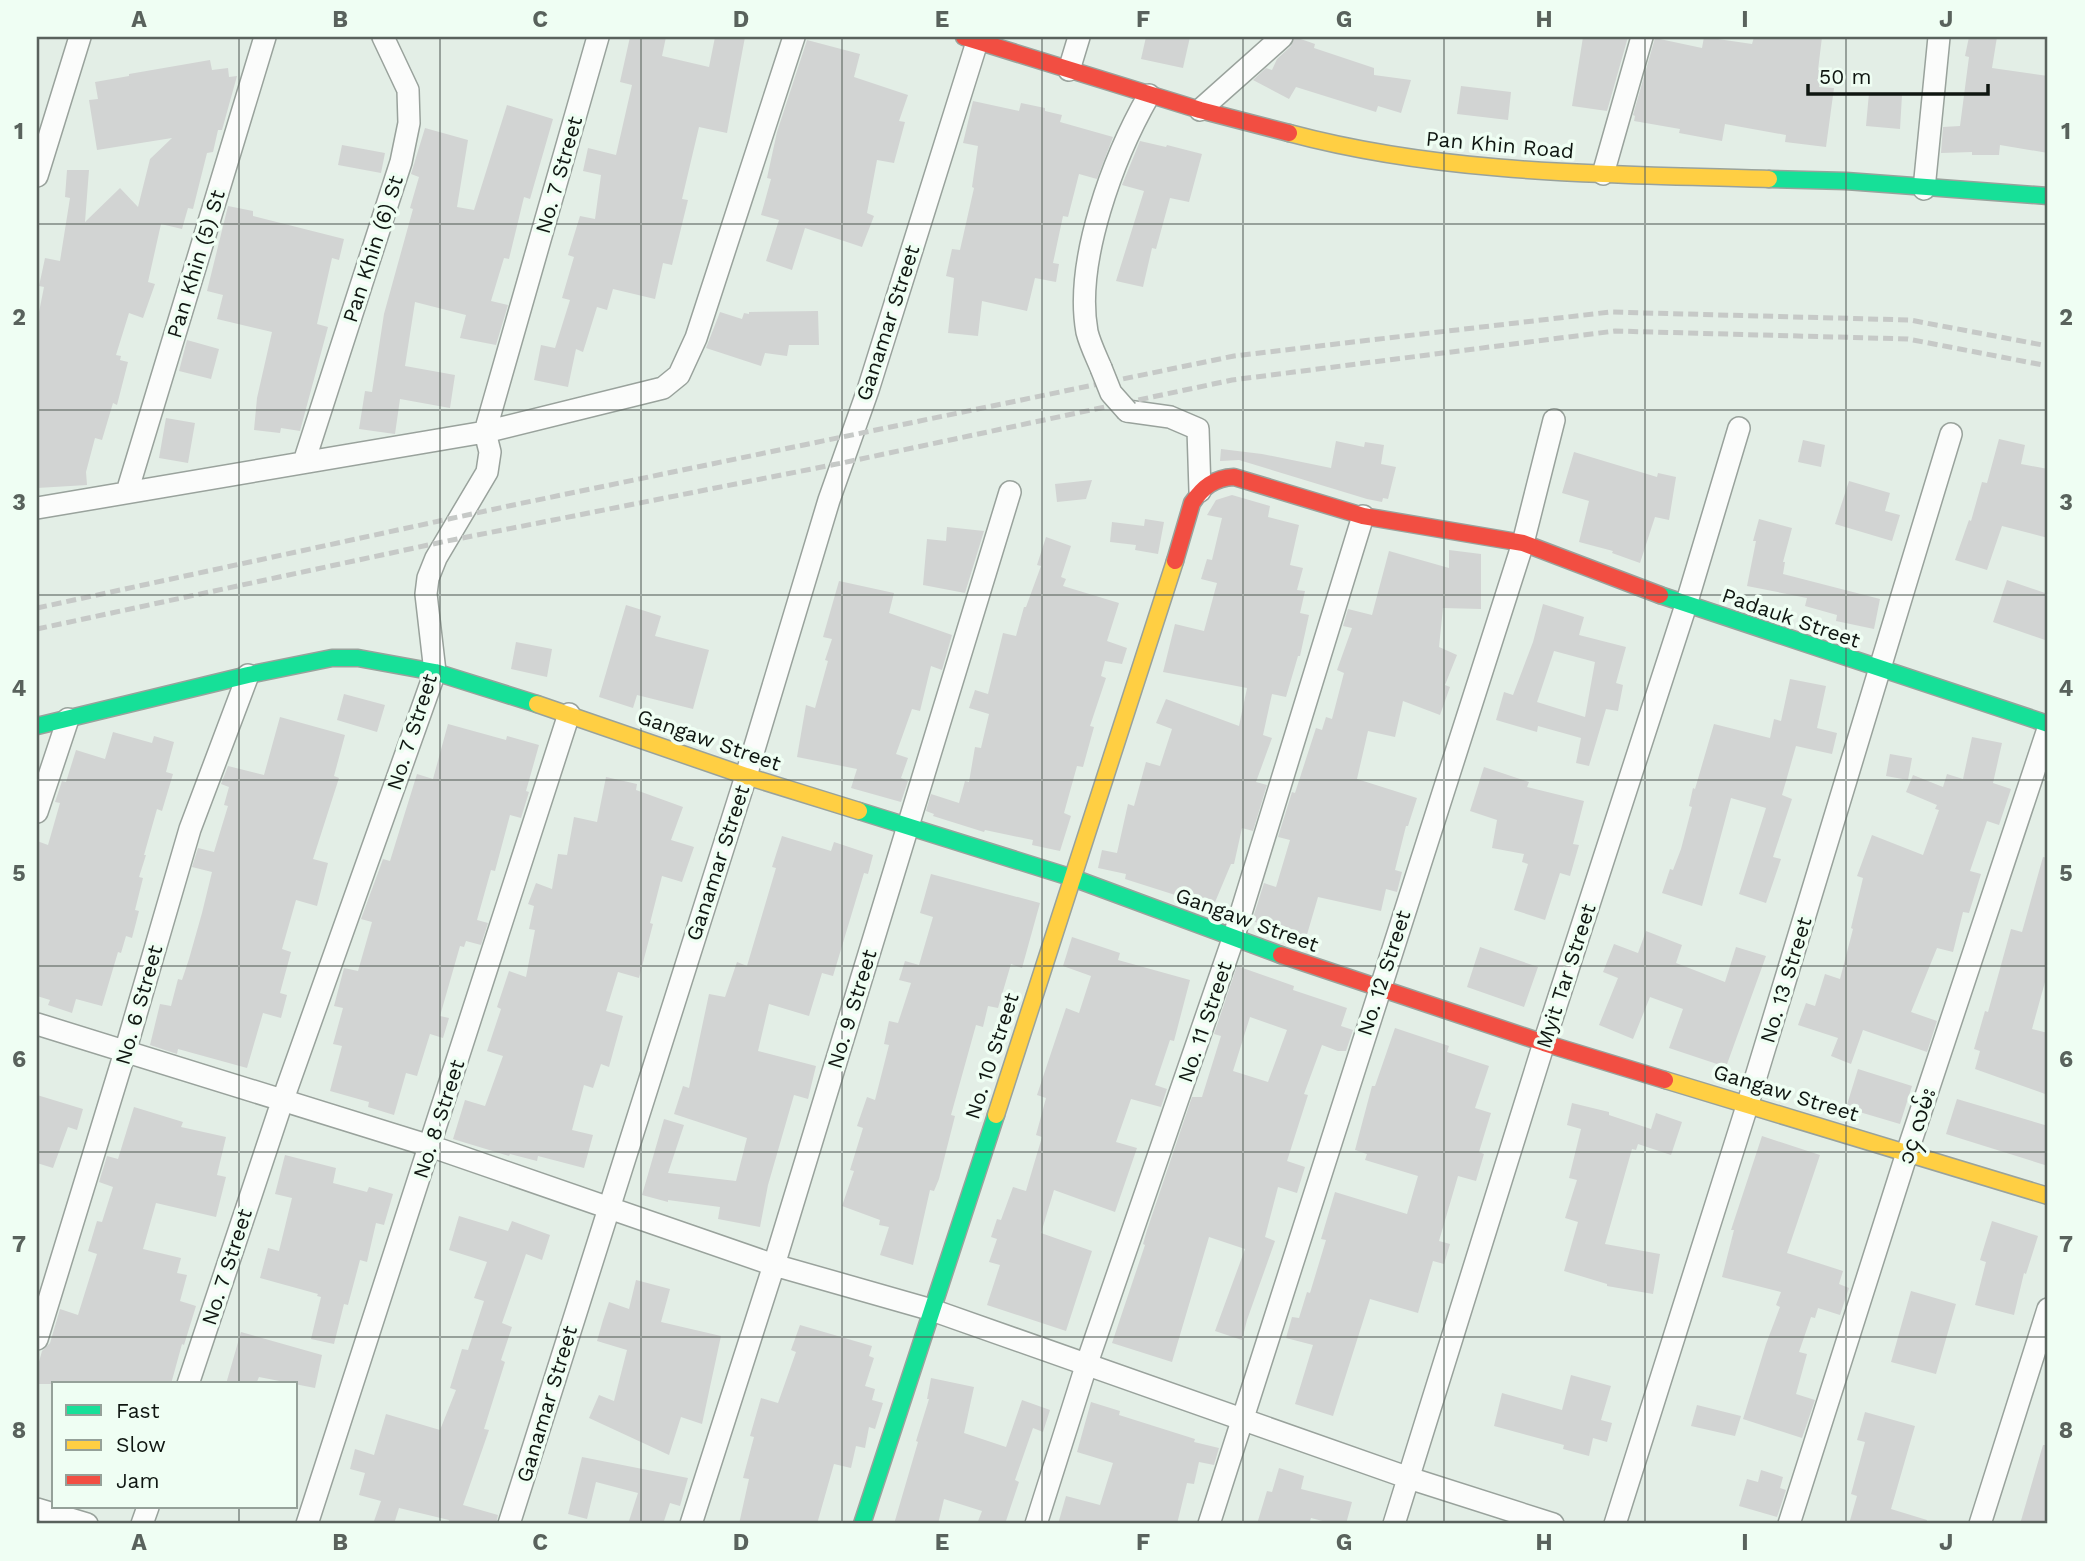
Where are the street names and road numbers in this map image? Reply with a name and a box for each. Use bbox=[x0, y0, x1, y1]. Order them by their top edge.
street label: No. 7 Street bbox=[530, 113, 587, 236]
street label: Pan Khin Road bbox=[1425, 126, 1575, 163]
street label: Pan Khin (6) St bbox=[337, 172, 408, 325]
street label: Pan Khin (5) St bbox=[161, 187, 230, 341]
street label: Ganamar Street bbox=[851, 242, 925, 404]
street label: Padauk Street bbox=[1719, 582, 1864, 653]
street label: No. 7 Street bbox=[381, 670, 442, 793]
street label: Gangaw Street bbox=[634, 703, 785, 776]
street label: Ganamar Street bbox=[681, 782, 755, 944]
street label: Gangaw Street bbox=[1172, 882, 1322, 957]
street label: Myit Tar Street bbox=[1530, 900, 1601, 1051]
street label: No. 12 Street bbox=[1351, 907, 1416, 1039]
street label: No. 13 Street bbox=[1754, 914, 1817, 1046]
street label: No. 6 Street bbox=[110, 942, 168, 1068]
street label: No. 9 Street bbox=[822, 946, 882, 1072]
street label: No. 11 Street bbox=[1172, 958, 1237, 1086]
street label: No. 10 Street bbox=[959, 989, 1024, 1122]
street label: No. 8 Street bbox=[408, 1056, 470, 1181]
street label: Gangaw Street bbox=[1711, 1059, 1862, 1127]
street label: ၁၄ လမ်း bbox=[1890, 1084, 1945, 1169]
street label: No. 7 Street bbox=[196, 1205, 257, 1328]
street label: Ganamar Street bbox=[511, 1322, 582, 1485]

